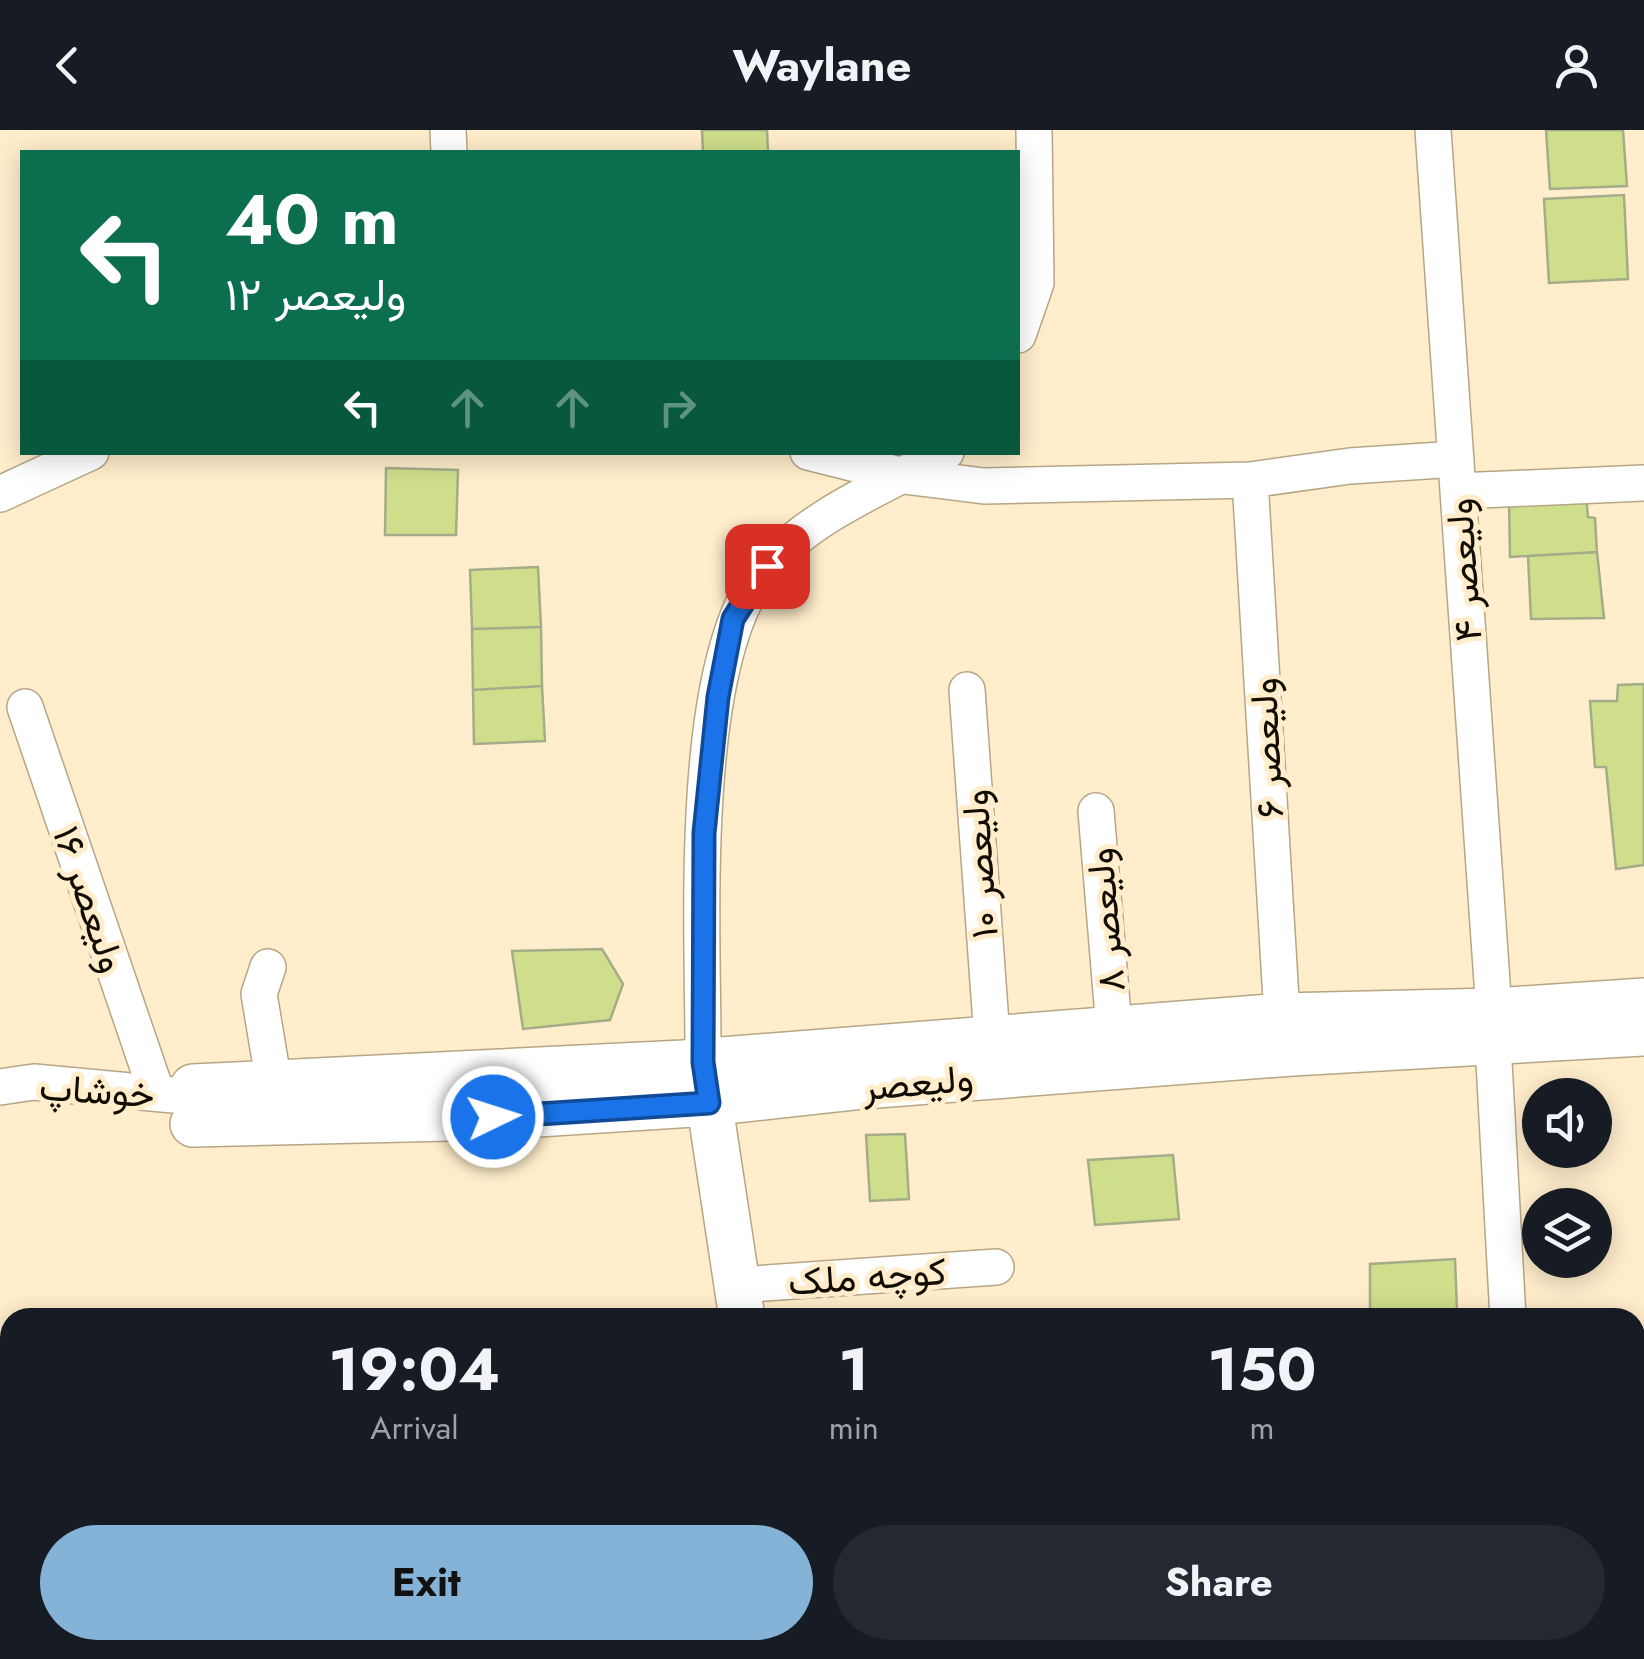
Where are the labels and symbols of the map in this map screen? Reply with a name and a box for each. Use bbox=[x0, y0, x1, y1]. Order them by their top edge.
street label: ولیعصر ۴ bbox=[1431, 496, 1495, 644]
pin bbox=[725, 524, 810, 609]
street label: ولیعصر ۶ bbox=[1235, 676, 1297, 820]
street label: ولیعصر ۱۰ bbox=[946, 788, 1012, 940]
street label: ولیعصر ۱۶ bbox=[39, 818, 141, 980]
street label: ولیعصر ۸ bbox=[1071, 846, 1139, 994]
street label: ولیعصر bbox=[859, 1050, 976, 1114]
street label: خوشاپ bbox=[37, 1059, 157, 1121]
position arrow bbox=[441, 1065, 545, 1169]
street label: کوچه ملک bbox=[786, 1243, 948, 1309]

